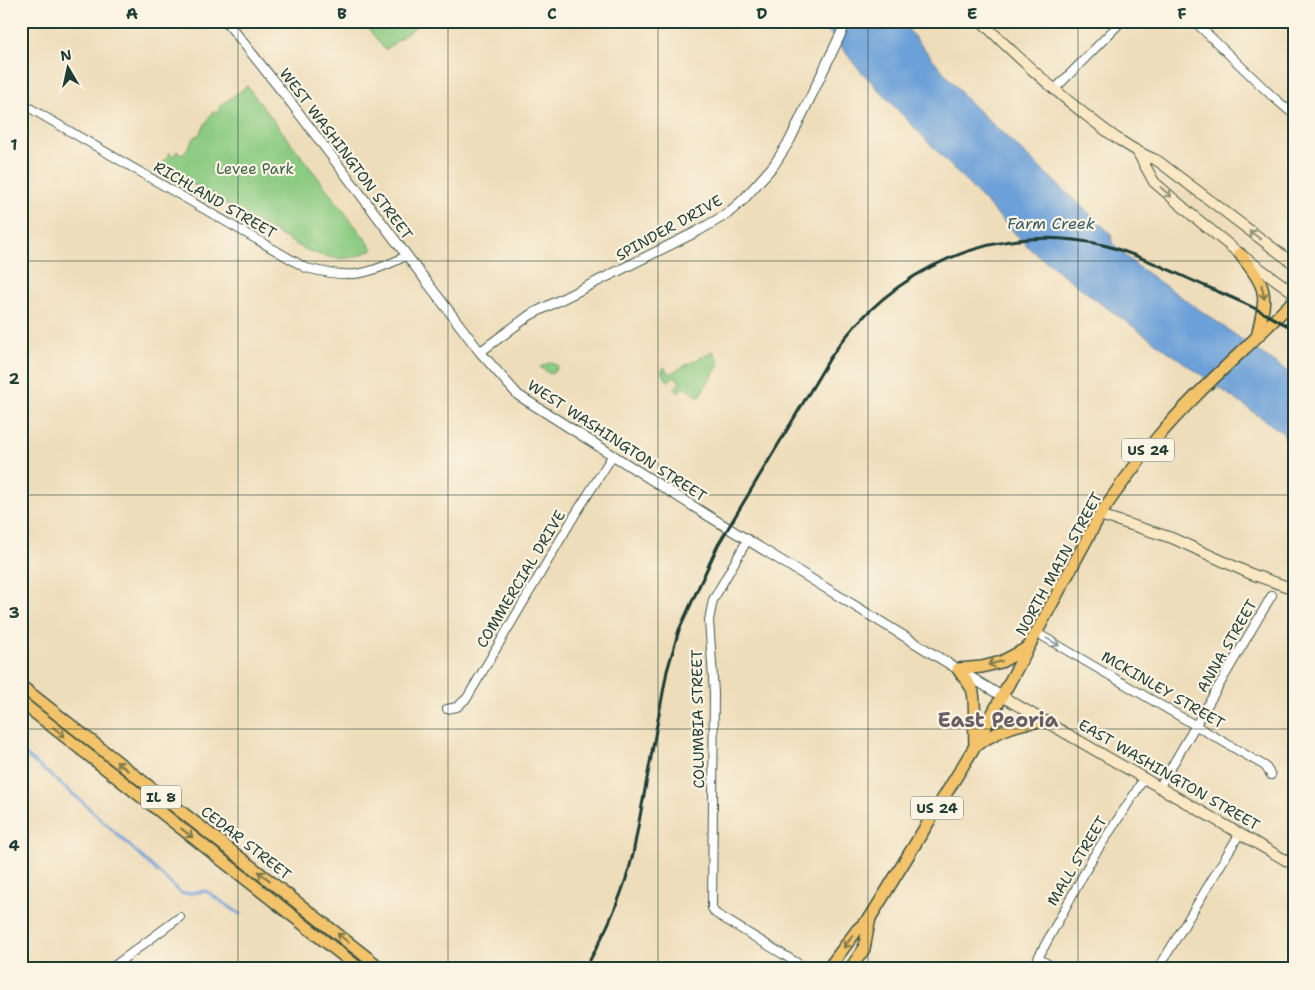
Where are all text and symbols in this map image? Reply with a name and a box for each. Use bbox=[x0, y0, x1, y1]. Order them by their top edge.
text: A bbox=[126, 3, 138, 24]
text: B bbox=[337, 3, 347, 24]
text: C bbox=[547, 3, 557, 24]
text: D bbox=[756, 3, 768, 24]
text: E bbox=[967, 3, 977, 24]
text: F bbox=[1177, 3, 1187, 24]
north arrow bbox=[42, 42, 92, 92]
text: N bbox=[59, 45, 73, 65]
street label: WEST WASHINGTON STREET bbox=[275, 64, 417, 244]
text: 1 bbox=[10, 134, 18, 155]
street label: RICHLAND STREET bbox=[150, 157, 280, 243]
park label: Levee Park bbox=[216, 159, 294, 179]
one-way arrow bbox=[1159, 187, 1172, 198]
street label: SPINDER DRIVE bbox=[612, 190, 726, 266]
water label: Farm Creek bbox=[1007, 213, 1095, 234]
one-way arrow bbox=[1249, 229, 1262, 240]
one-way arrow bbox=[1259, 284, 1268, 300]
text: 2 bbox=[8, 368, 20, 389]
street label: WEST WASHINGTON STREET bbox=[524, 375, 710, 507]
road number: US 24 bbox=[1122, 438, 1174, 462]
street label: NORTH MAIN STREET bbox=[1011, 489, 1107, 639]
street label: COMMERCIAL DRIVE bbox=[472, 506, 570, 652]
street label: ANNA STREET bbox=[1192, 596, 1262, 696]
text: 3 bbox=[8, 602, 20, 623]
one-way arrow bbox=[1045, 638, 1060, 647]
street label: MCKINLEY STREET bbox=[1098, 647, 1228, 733]
street label: COLUMBIA STREET bbox=[687, 649, 709, 789]
one-way arrow bbox=[988, 659, 1004, 669]
district label: East Peoria bbox=[938, 707, 1059, 733]
street label: EAST WASHINGTON STREET bbox=[1075, 715, 1263, 835]
one-way arrow bbox=[53, 727, 66, 738]
one-way arrow bbox=[116, 760, 129, 771]
road number: IL 8 bbox=[141, 786, 181, 809]
road number: US 24 bbox=[911, 796, 963, 820]
street label: CEDAR STREET bbox=[197, 801, 295, 885]
street label: MALL STREET bbox=[1042, 812, 1112, 910]
one-way arrow bbox=[180, 828, 193, 839]
text: 4 bbox=[8, 835, 20, 856]
one-way arrow bbox=[258, 871, 271, 882]
one-way arrow bbox=[337, 933, 350, 944]
one-way arrow bbox=[843, 935, 853, 949]

